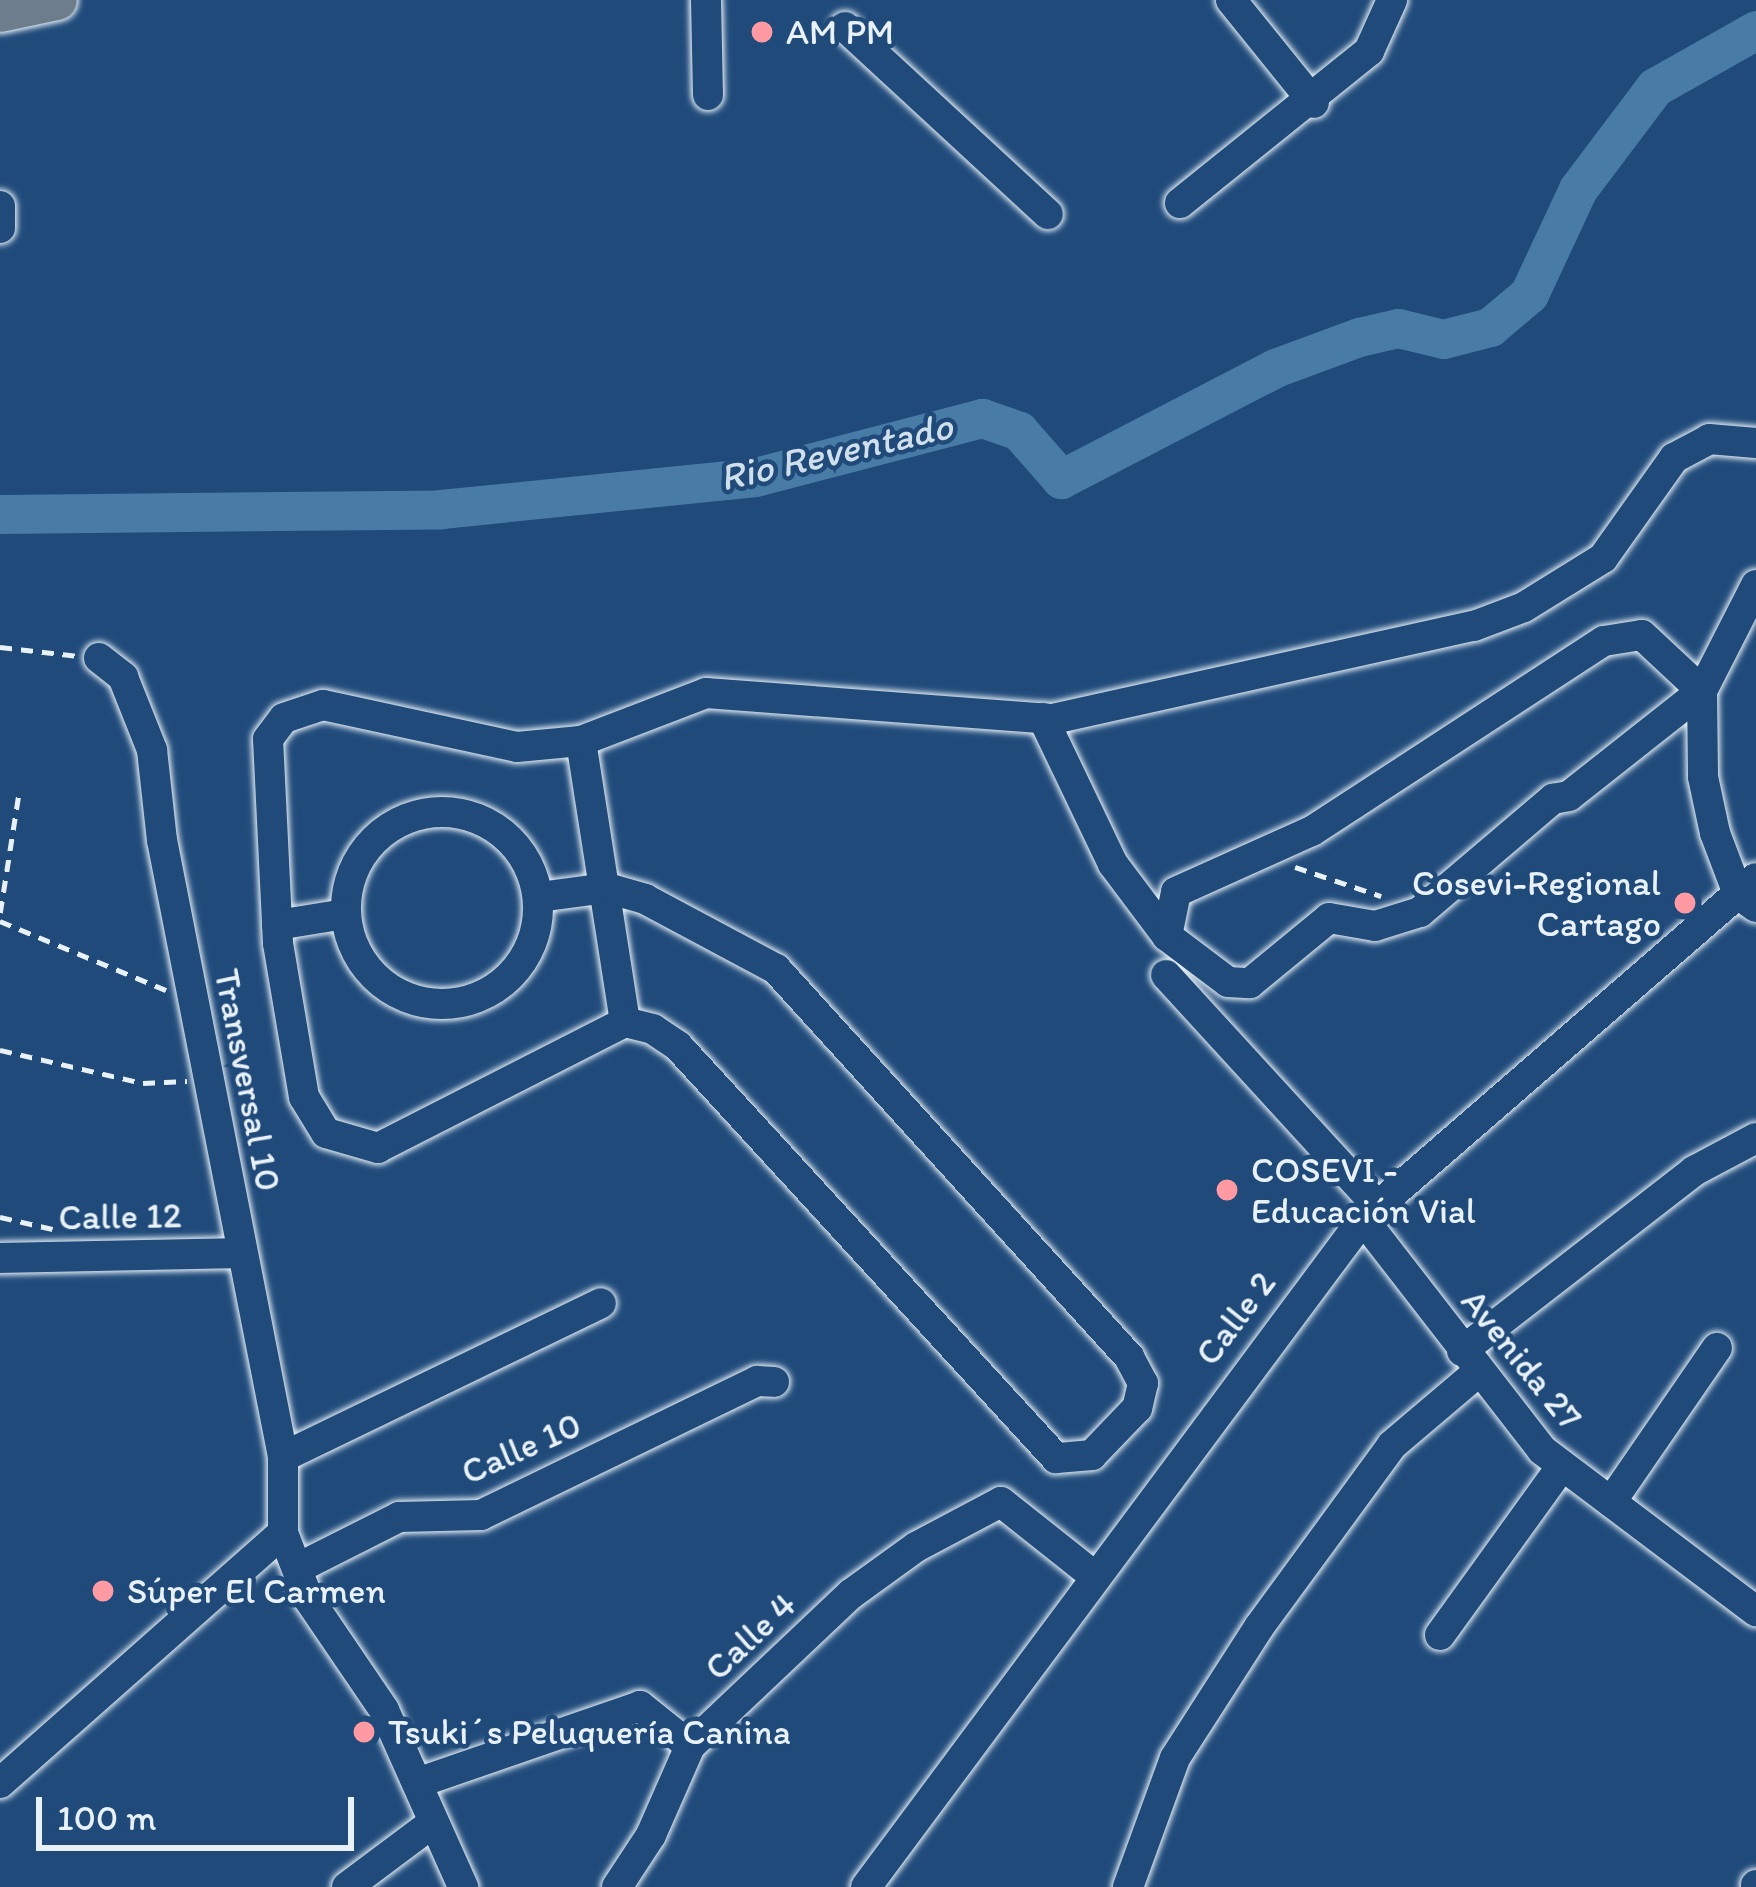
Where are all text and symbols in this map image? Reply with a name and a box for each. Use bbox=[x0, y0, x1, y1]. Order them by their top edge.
place label: AM PM bbox=[786, 10, 895, 54]
marker: AM PM bbox=[749, 19, 775, 45]
water label: Rio Reventado bbox=[715, 402, 957, 502]
place label: Cosevi-Regional Cartago bbox=[1412, 860, 1661, 945]
marker: Cosevi-Regional Cartago bbox=[1672, 890, 1698, 916]
street label: Transversal 10 bbox=[205, 965, 291, 1195]
place label: COSEVI - Educación Vial bbox=[1251, 1147, 1476, 1232]
marker: COSEVI - Educación Vial bbox=[1214, 1177, 1240, 1203]
street label: Calle 12 bbox=[58, 1193, 182, 1239]
street label: Calle 2 bbox=[1186, 1263, 1284, 1373]
street label: Avenida 27 bbox=[1452, 1280, 1592, 1438]
street label: Calle 10 bbox=[454, 1403, 588, 1493]
place label: Súper El Carmen bbox=[127, 1569, 386, 1613]
marker: Súper El Carmen bbox=[90, 1578, 116, 1604]
street label: Calle 4 bbox=[695, 1583, 805, 1689]
place label: Tsuki´s Peluquería Canina bbox=[388, 1710, 792, 1754]
marker: Tsuki´s Peluquería Canina bbox=[351, 1719, 377, 1745]
scale bar bbox=[42, 1773, 360, 1847]
text: 100 m bbox=[57, 1796, 156, 1839]

